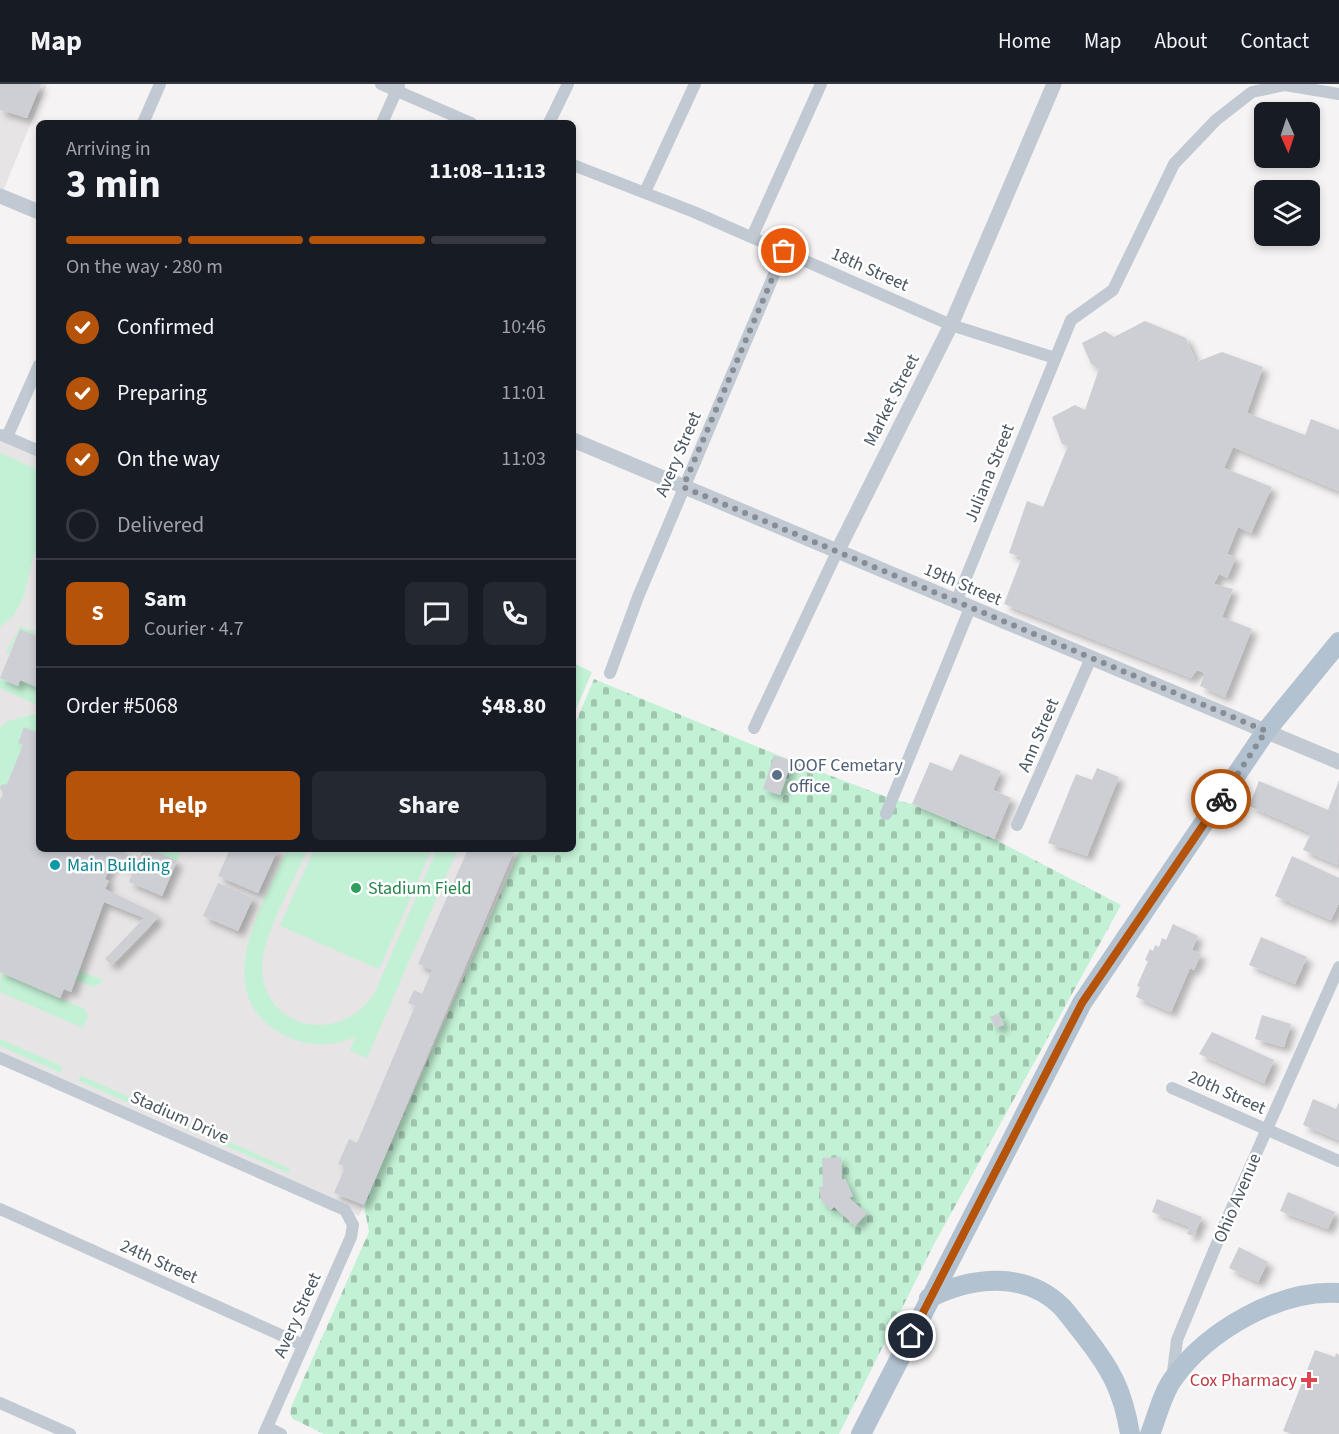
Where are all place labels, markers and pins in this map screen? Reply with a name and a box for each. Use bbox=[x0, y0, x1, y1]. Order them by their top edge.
pin bbox=[758, 225, 809, 276]
place label: IOOF Cemetary office bbox=[789, 753, 903, 799]
marker: IOOF Cemetary office bbox=[770, 768, 784, 782]
place label: Main Building bbox=[67, 853, 170, 878]
marker: Main Building bbox=[48, 858, 62, 872]
place label: Stadium Field bbox=[368, 876, 472, 901]
marker: Stadium Field bbox=[349, 881, 363, 895]
pin bbox=[885, 1310, 936, 1361]
place label: Cox Pharmacy bbox=[1190, 1368, 1298, 1393]
marker: Cox Pharmacy bbox=[1302, 1373, 1316, 1387]

